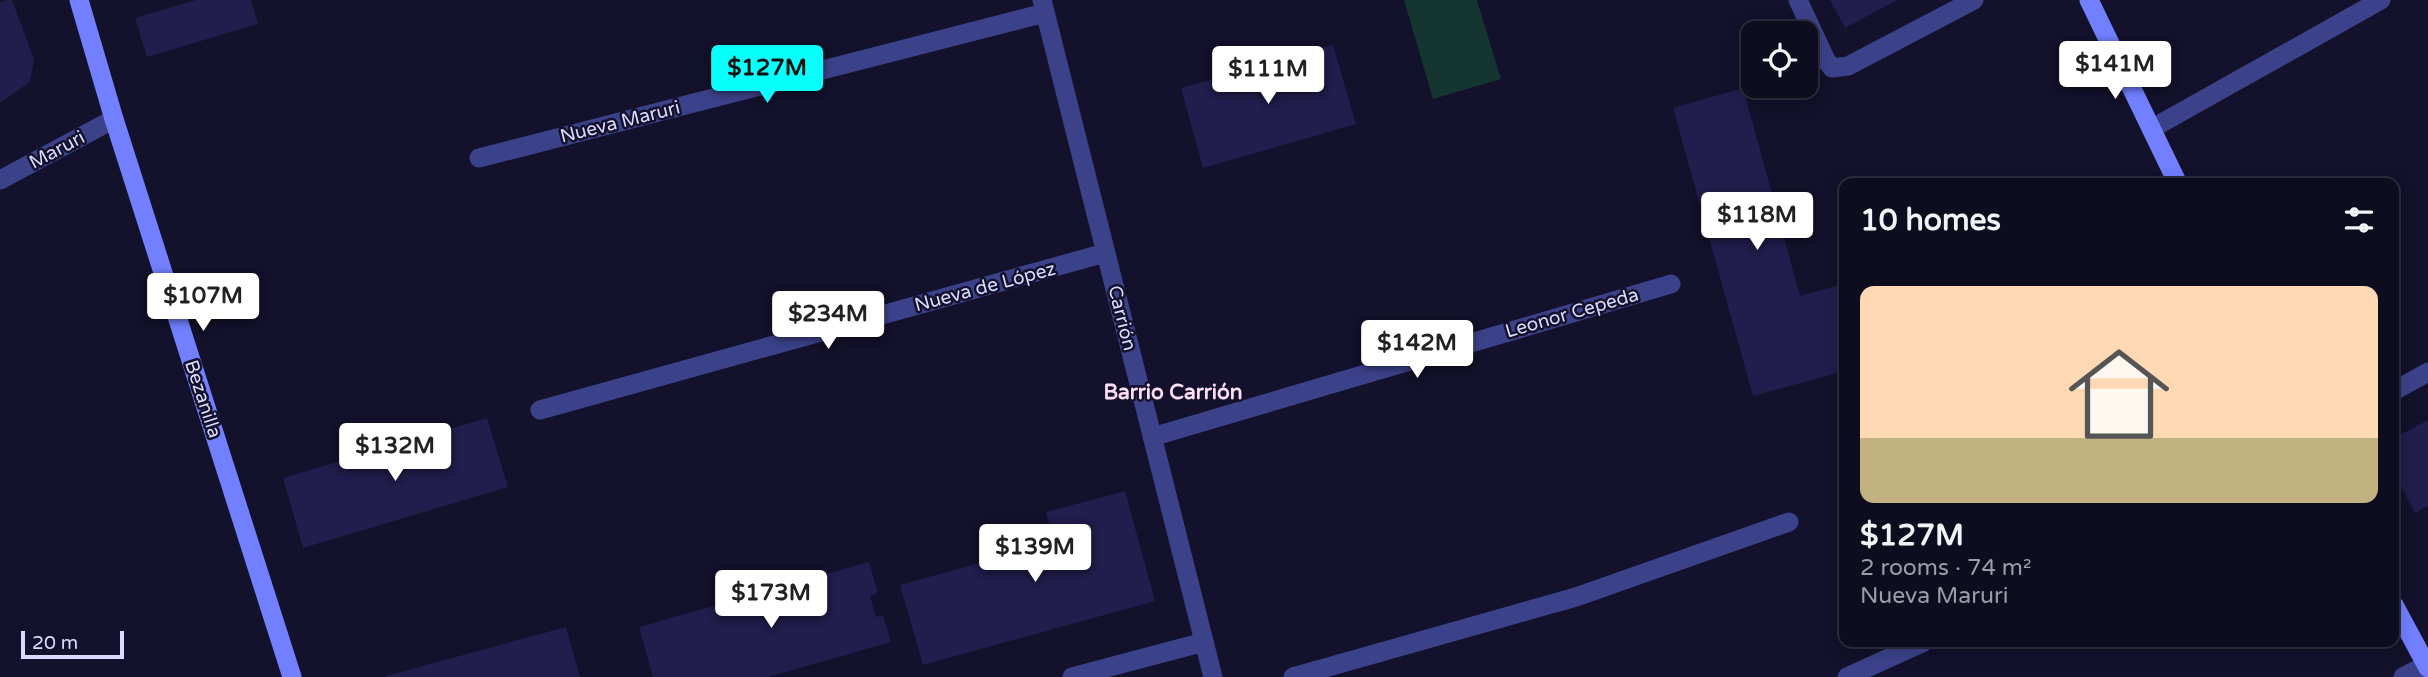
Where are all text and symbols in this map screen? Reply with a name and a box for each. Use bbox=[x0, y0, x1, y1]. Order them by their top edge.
map controls bbox=[1741, 21, 1818, 98]
button: locate bbox=[1741, 21, 1818, 98]
pin: $141M bbox=[2066, 42, 2164, 101]
pin: $127M bbox=[718, 46, 816, 105]
pin: $111M bbox=[1219, 46, 1317, 106]
text: $141M bbox=[2075, 50, 2155, 78]
text: $127M bbox=[727, 54, 807, 82]
text: $111M bbox=[1228, 55, 1308, 83]
street label: Nueva Maruri bbox=[558, 96, 682, 148]
street label: Maruri bbox=[25, 126, 89, 174]
pin: $118M bbox=[1708, 192, 1806, 252]
text: $118M bbox=[1717, 201, 1797, 229]
icon: filters bbox=[2340, 201, 2378, 239]
text: 10 homes bbox=[1860, 202, 2001, 239]
street label: Nueva de López bbox=[912, 258, 1058, 316]
pin: $107M bbox=[154, 274, 252, 333]
text: $107M bbox=[163, 282, 243, 310]
street label: Carrión bbox=[1103, 283, 1141, 353]
street label: Leonor Cepeda bbox=[1503, 283, 1641, 343]
pin: $234M bbox=[779, 292, 877, 351]
text: $234M bbox=[788, 300, 868, 328]
pin: $142M bbox=[1368, 320, 1466, 380]
text: $142M bbox=[1377, 329, 1457, 357]
icon: home bbox=[2056, 331, 2182, 457]
street label: Bezanilla bbox=[180, 357, 226, 441]
district label: Barrio Carrión bbox=[1103, 380, 1243, 405]
pin: $132M bbox=[346, 424, 444, 483]
text: $132M bbox=[355, 432, 435, 460]
text: $127M bbox=[1860, 517, 1964, 554]
pin: $139M bbox=[986, 524, 1084, 584]
text: $139M bbox=[995, 533, 1075, 561]
text: 2 rooms · 74 m² bbox=[1860, 554, 2031, 582]
pin: $173M bbox=[722, 570, 820, 630]
text: $173M bbox=[731, 579, 811, 607]
text: Nueva Maruri bbox=[1860, 582, 2009, 610]
scale bar bbox=[21, 628, 124, 660]
text: 20 m bbox=[32, 632, 78, 654]

